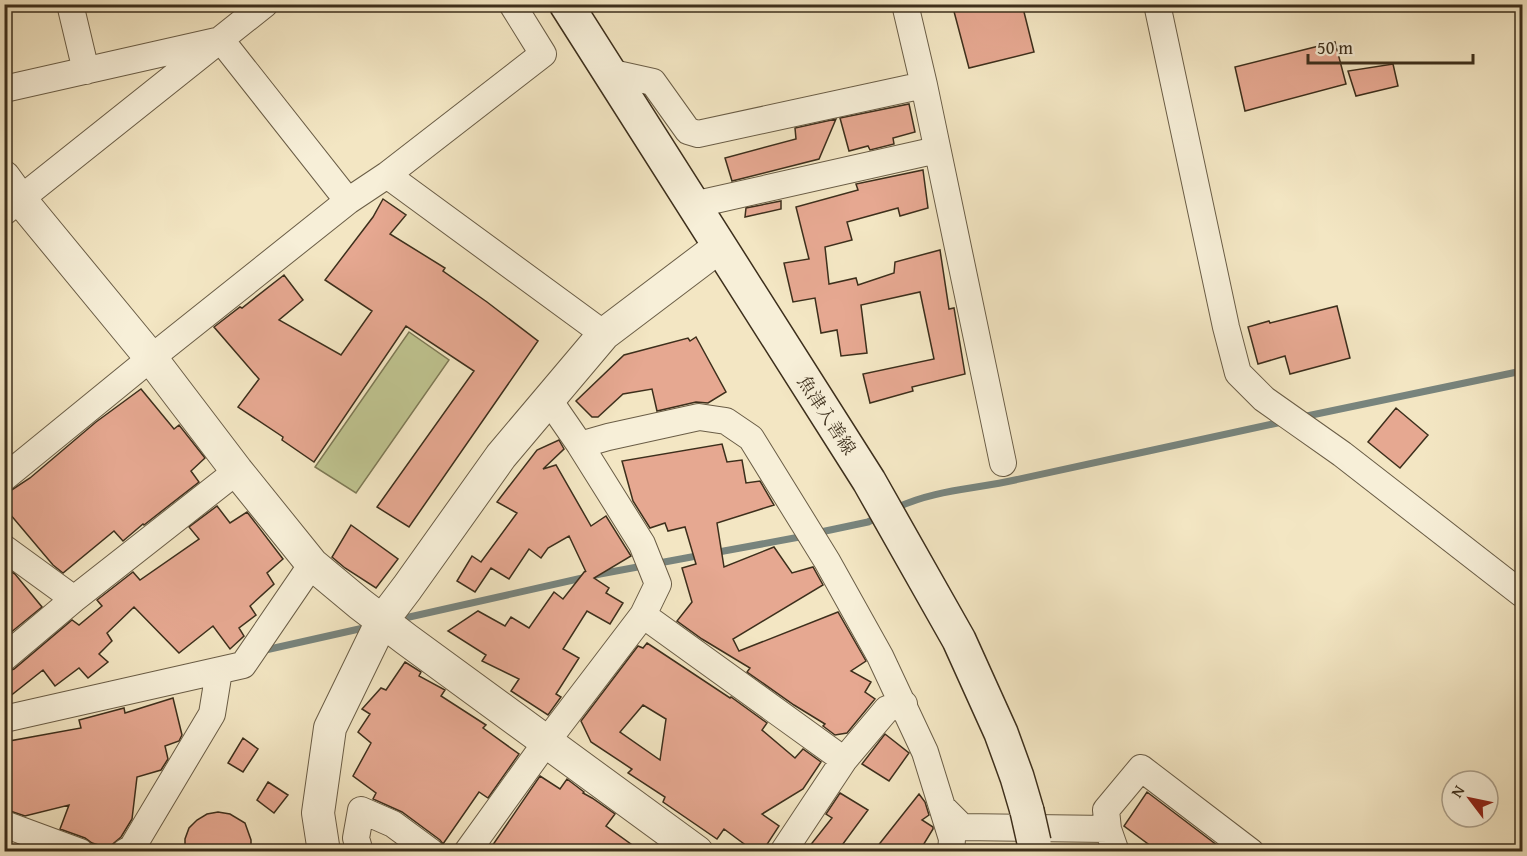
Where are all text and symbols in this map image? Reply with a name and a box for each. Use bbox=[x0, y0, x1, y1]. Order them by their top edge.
scale bar bbox=[1308, 27, 1473, 65]
text: 50 m bbox=[1317, 34, 1353, 61]
street label: 魚津入善線 bbox=[791, 370, 863, 460]
north arrow bbox=[1440, 769, 1500, 829]
text: N bbox=[1444, 780, 1470, 802]

